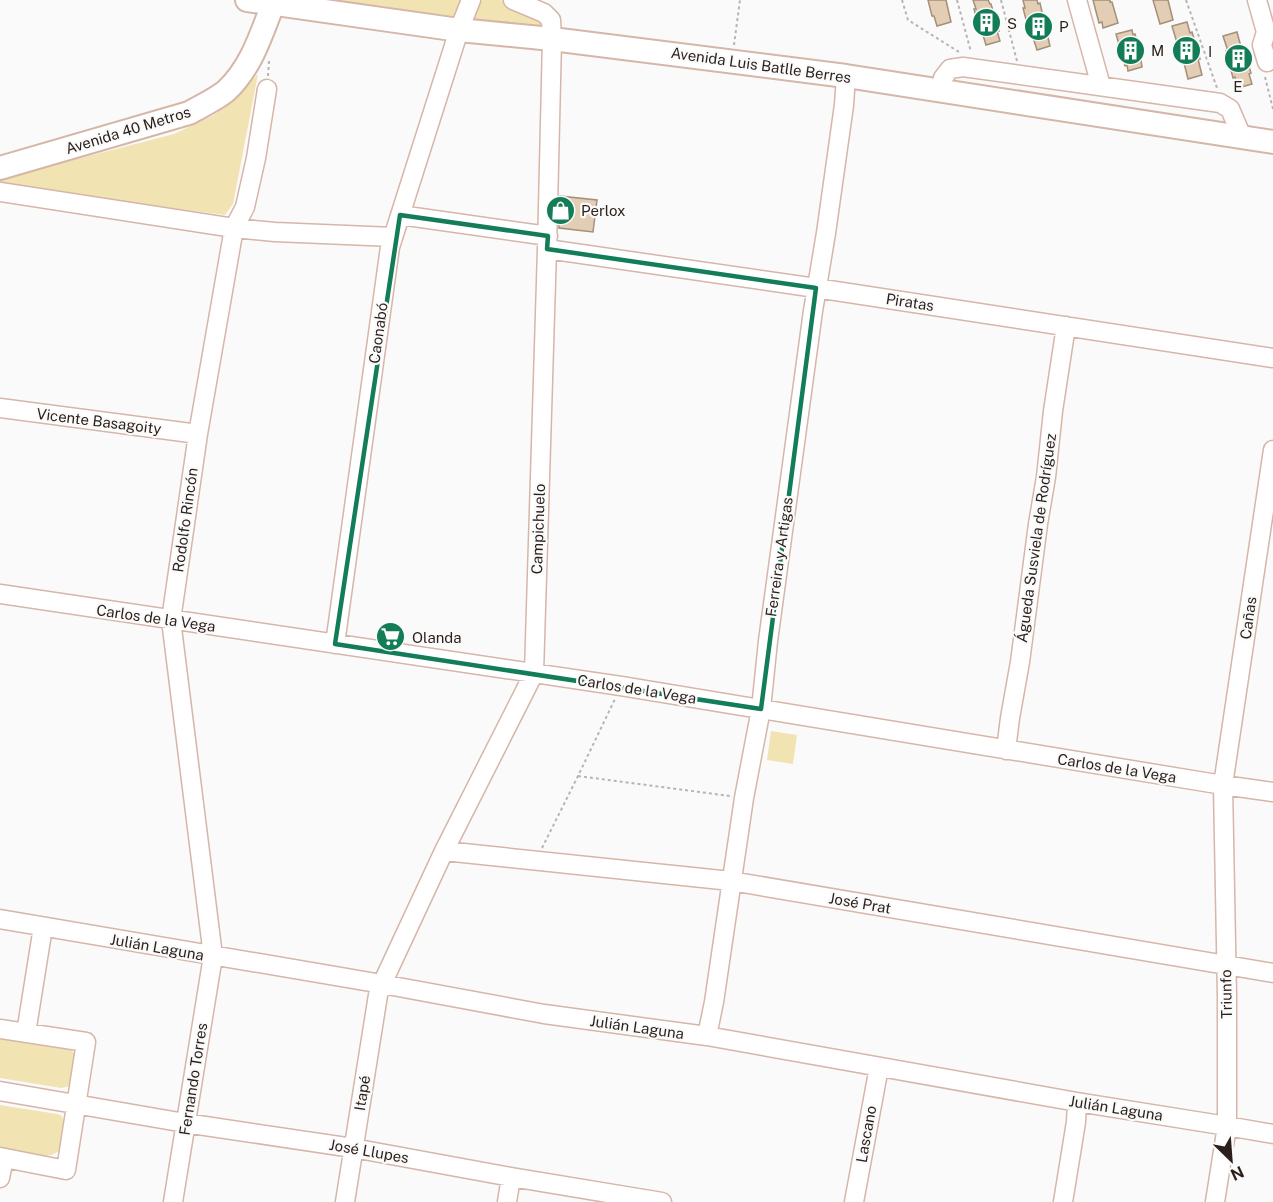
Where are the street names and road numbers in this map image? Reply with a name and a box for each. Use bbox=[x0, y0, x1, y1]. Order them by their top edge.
street label: Avenida Luis Batlle Berres bbox=[670, 44, 852, 86]
street label: Avenida 40 Metros bbox=[63, 103, 193, 157]
street label: Piratas bbox=[885, 290, 935, 314]
street label: Caonabó bbox=[365, 301, 391, 365]
street label: Vicente Basagoity bbox=[36, 405, 162, 437]
street label: Águeda Susviela de Rodríguez bbox=[1013, 432, 1059, 644]
street label: Rodolfo Rincón bbox=[169, 467, 201, 573]
street label: Campichuelo bbox=[528, 483, 548, 575]
street label: Ferreira y Artigas bbox=[762, 496, 796, 618]
street label: Cañas bbox=[1237, 596, 1259, 640]
street label: Carlos de la Vega bbox=[95, 601, 217, 635]
street label: Carlos de la Vega bbox=[576, 671, 698, 707]
street label: Carlos de la Vega bbox=[1056, 750, 1178, 786]
street label: José Prat bbox=[828, 889, 893, 917]
street label: Julián Laguna bbox=[109, 930, 205, 964]
street label: Triunfo bbox=[1217, 969, 1235, 1019]
street label: Julián Laguna bbox=[589, 1012, 685, 1042]
street label: Fernando Torres bbox=[176, 1022, 210, 1136]
street label: Itapé bbox=[351, 1074, 373, 1112]
street label: Julián Laguna bbox=[1068, 1092, 1164, 1124]
street label: Lascano bbox=[853, 1104, 879, 1164]
street label: José Llupes bbox=[328, 1136, 410, 1166]

